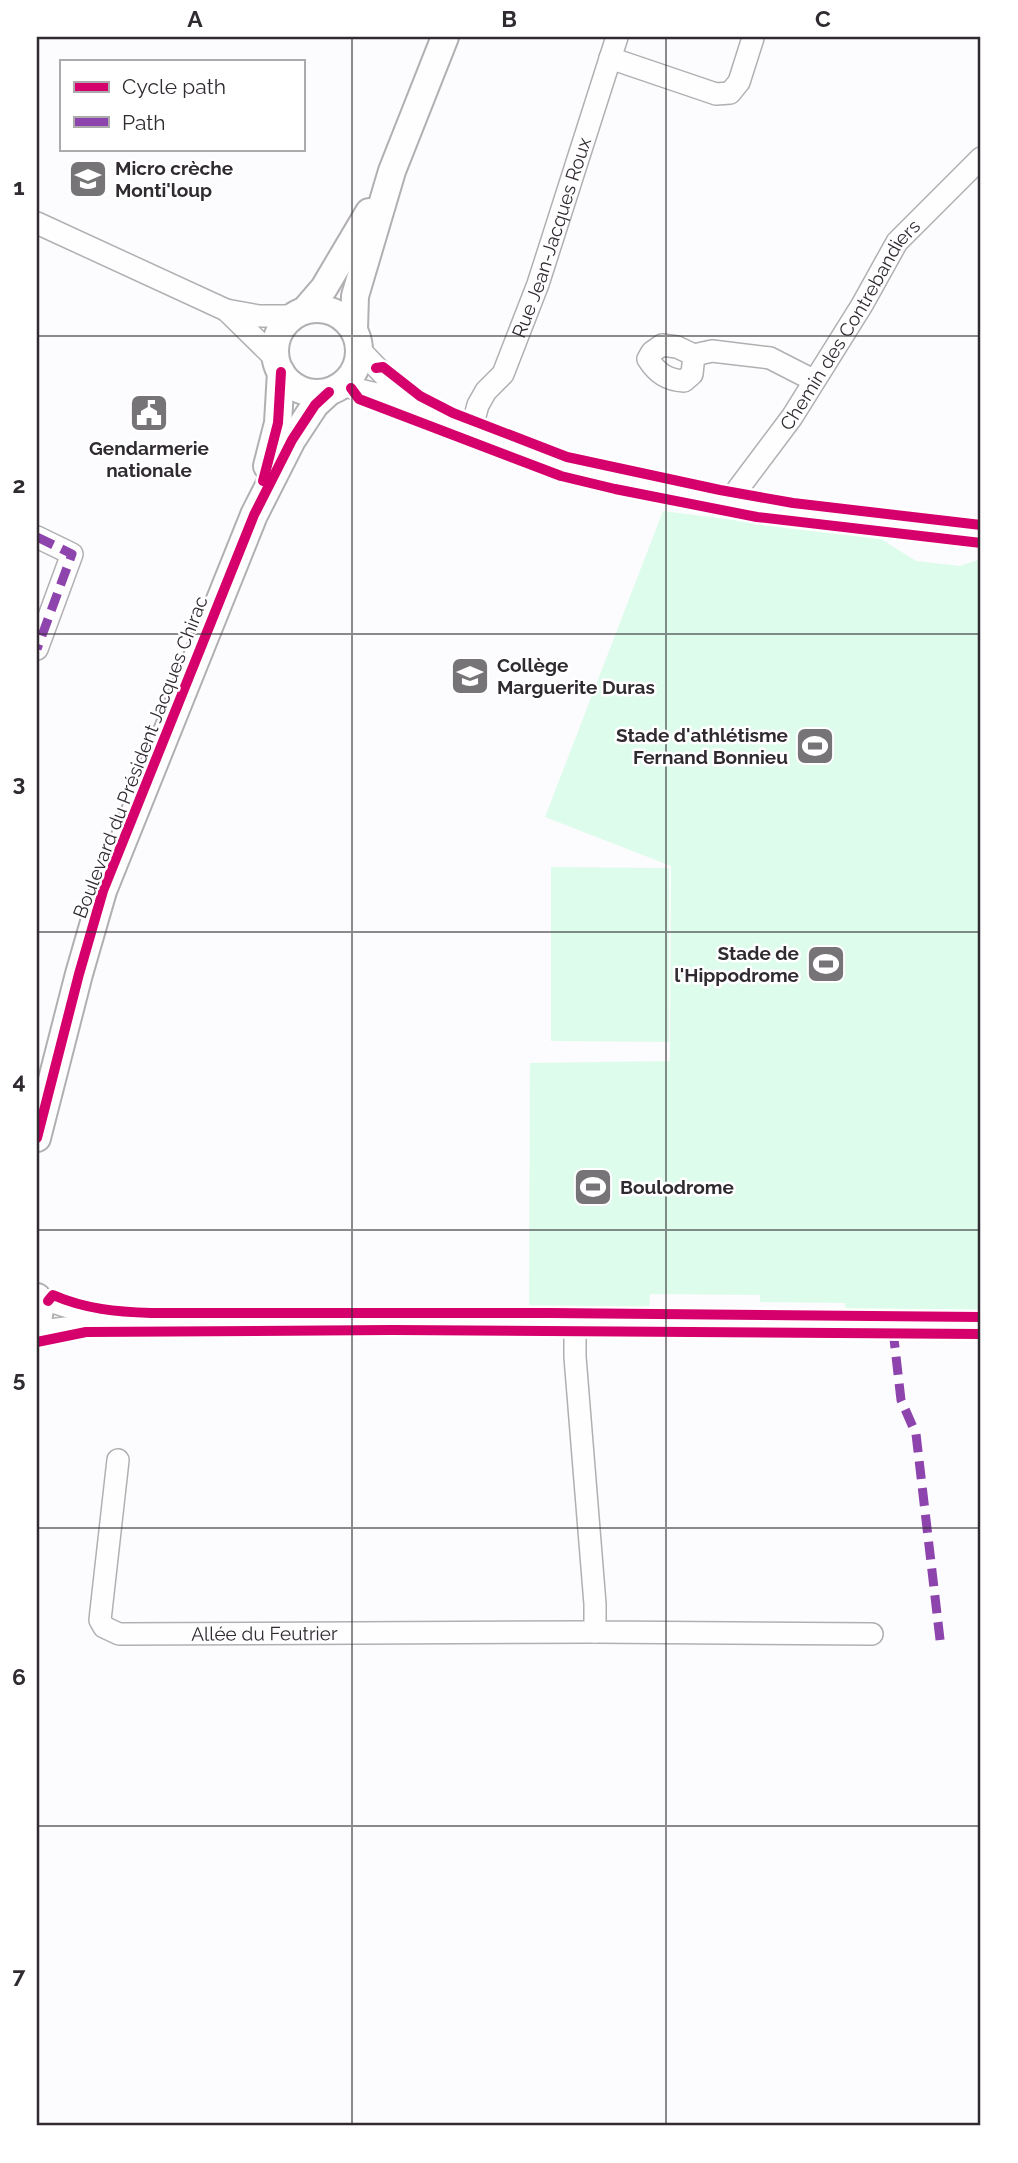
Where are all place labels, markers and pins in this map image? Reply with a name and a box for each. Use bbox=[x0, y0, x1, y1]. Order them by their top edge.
place label: Micro crèche Monti'loup bbox=[115, 157, 233, 201]
school or university icon: Micro crèche Monti'loup bbox=[67, 158, 109, 200]
public building icon: Gendarmerie nationale bbox=[128, 392, 170, 434]
place label: Gendarmerie nationale bbox=[89, 437, 209, 481]
place label: Collège Marguerite Duras bbox=[497, 654, 655, 698]
school or university icon: Collège Marguerite Duras bbox=[449, 655, 491, 697]
place label: Stade d'athlétisme Fernand Bonnieu bbox=[616, 724, 788, 768]
sports icon: Stade d'athlétisme Fernand Bonnieu bbox=[794, 725, 836, 767]
place label: Stade de l'Hippodrome bbox=[674, 942, 799, 986]
sports icon: Stade de l'Hippodrome bbox=[805, 943, 847, 985]
sports icon: Boulodrome bbox=[572, 1166, 614, 1208]
place label: Boulodrome bbox=[620, 1176, 734, 1198]

